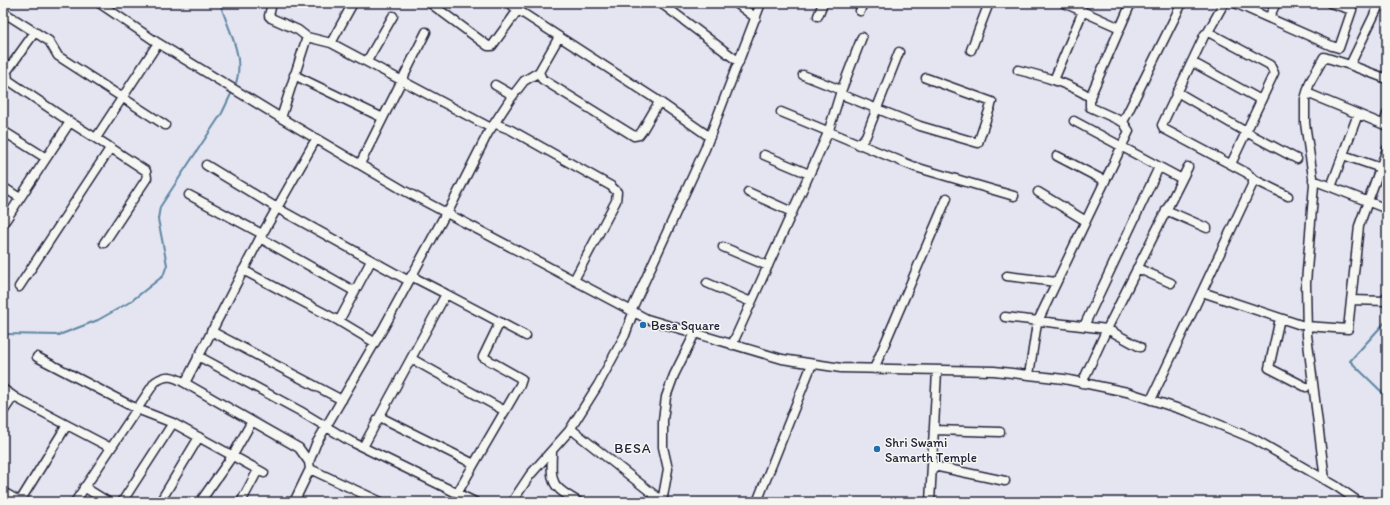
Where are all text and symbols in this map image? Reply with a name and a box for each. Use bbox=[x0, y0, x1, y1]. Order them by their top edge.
place label: Besa Square bbox=[651, 318, 720, 333]
marker: Besa Square bbox=[638, 320, 648, 330]
place label: Shri Swami Samarth Temple bbox=[885, 435, 977, 465]
district label: BESA bbox=[614, 440, 652, 457]
marker: Shri Swami Samarth Temple bbox=[872, 444, 882, 454]

